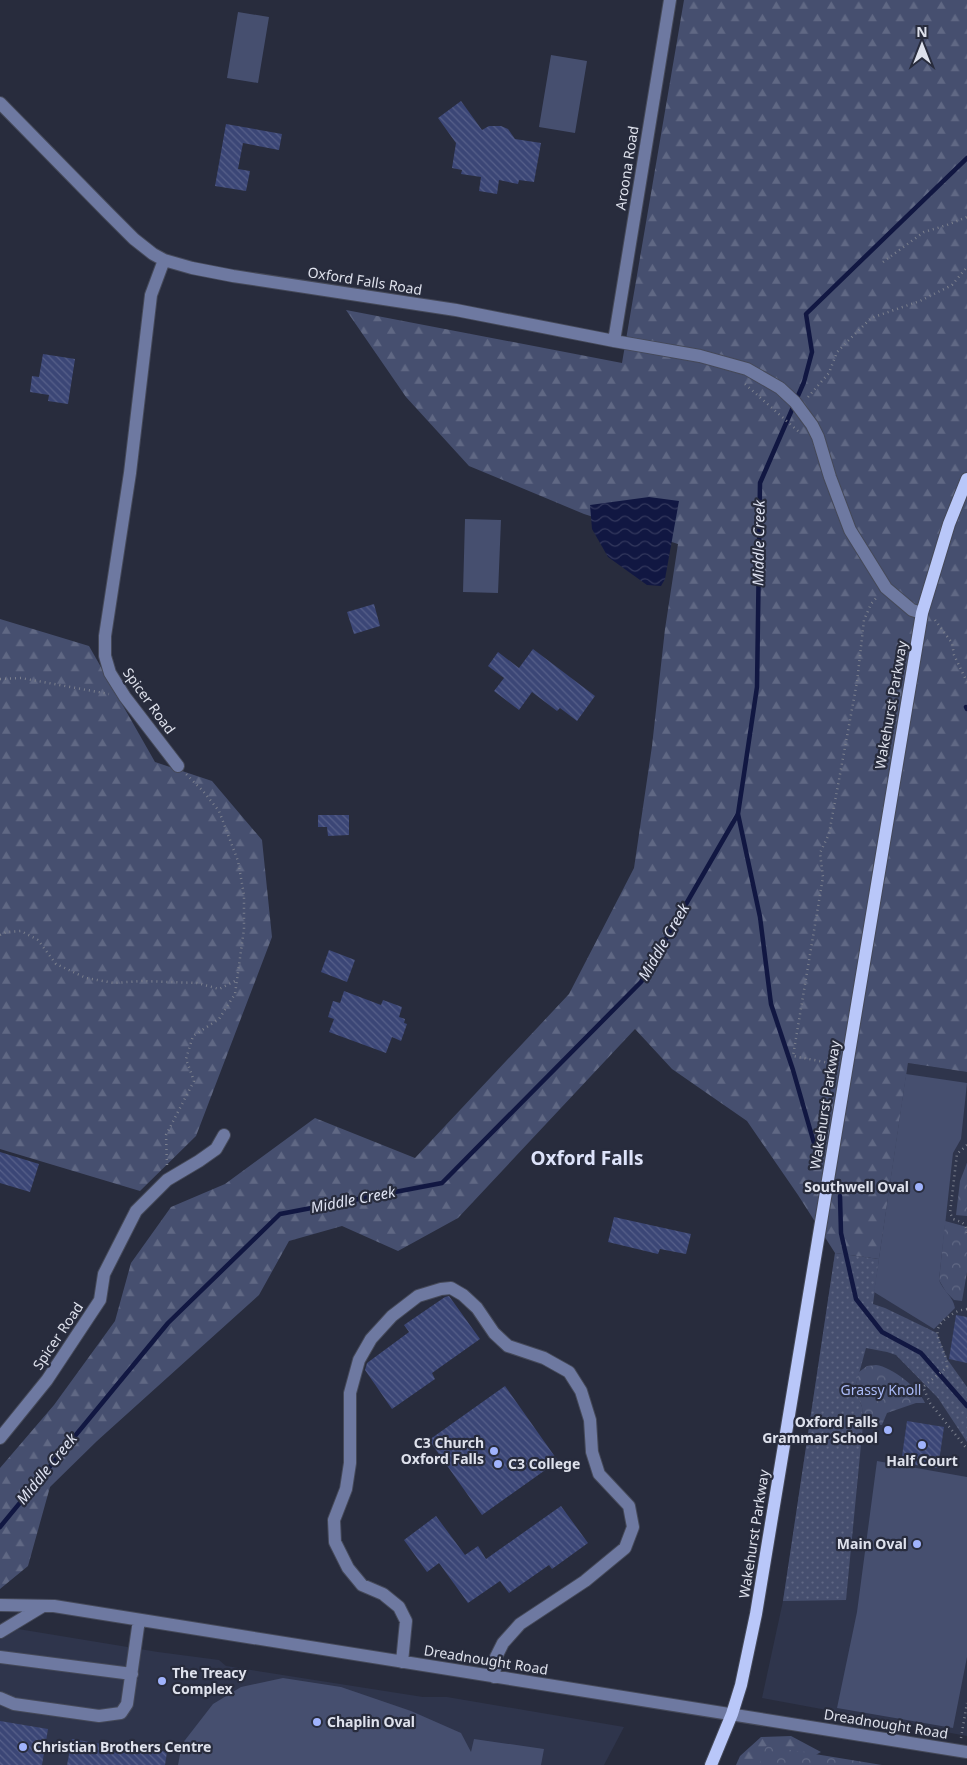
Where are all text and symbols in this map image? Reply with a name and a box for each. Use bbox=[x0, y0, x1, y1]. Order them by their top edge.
north arrow bbox=[897, 20, 947, 70]
text: N bbox=[916, 22, 928, 41]
street label: Aroona Road bbox=[610, 124, 643, 211]
street label: Oxford Falls Road bbox=[306, 262, 424, 299]
water label: Middle Creek bbox=[747, 499, 769, 586]
street label: Wakehurst Parkway bbox=[870, 638, 911, 771]
street label: Spicer Road bbox=[119, 664, 180, 738]
water label: Middle Creek bbox=[633, 899, 694, 984]
street label: Wakehurst Parkway bbox=[805, 1038, 844, 1171]
district label: Oxford Falls bbox=[531, 1145, 643, 1171]
place label: Southwell Oval bbox=[804, 1177, 909, 1196]
water label: Middle Creek bbox=[309, 1181, 397, 1217]
marker: Southwell Oval bbox=[913, 1181, 925, 1193]
street label: Spicer Road bbox=[28, 1298, 87, 1373]
park label: Grassy Knoll bbox=[841, 1380, 921, 1399]
place label: Oxford Falls Grammar School bbox=[762, 1412, 878, 1447]
marker: Oxford Falls Grammar School bbox=[882, 1424, 894, 1436]
water label: Middle Creek bbox=[11, 1428, 81, 1508]
place label: C3 Church Oxford Falls bbox=[401, 1433, 484, 1468]
marker: Half Court bbox=[916, 1439, 928, 1451]
marker: C3 Church Oxford Falls bbox=[488, 1445, 500, 1457]
place label: Half Court bbox=[886, 1451, 958, 1470]
place label: C3 College bbox=[508, 1454, 580, 1473]
marker: C3 College bbox=[492, 1458, 504, 1470]
street label: Wakehurst Parkway bbox=[734, 1467, 773, 1600]
place label: Main Oval bbox=[837, 1534, 907, 1553]
marker: Main Oval bbox=[911, 1538, 923, 1550]
street label: Dreadnought Road bbox=[423, 1640, 550, 1679]
place label: The Treacy Complex bbox=[172, 1663, 247, 1698]
marker: The Treacy Complex bbox=[156, 1675, 168, 1687]
street label: Dreadnought Road bbox=[823, 1704, 950, 1743]
place label: Chaplin Oval bbox=[327, 1712, 415, 1731]
marker: Chaplin Oval bbox=[311, 1716, 323, 1728]
place label: Christian Brothers Centre bbox=[33, 1737, 211, 1756]
marker: Christian Brothers Centre bbox=[17, 1741, 29, 1753]

